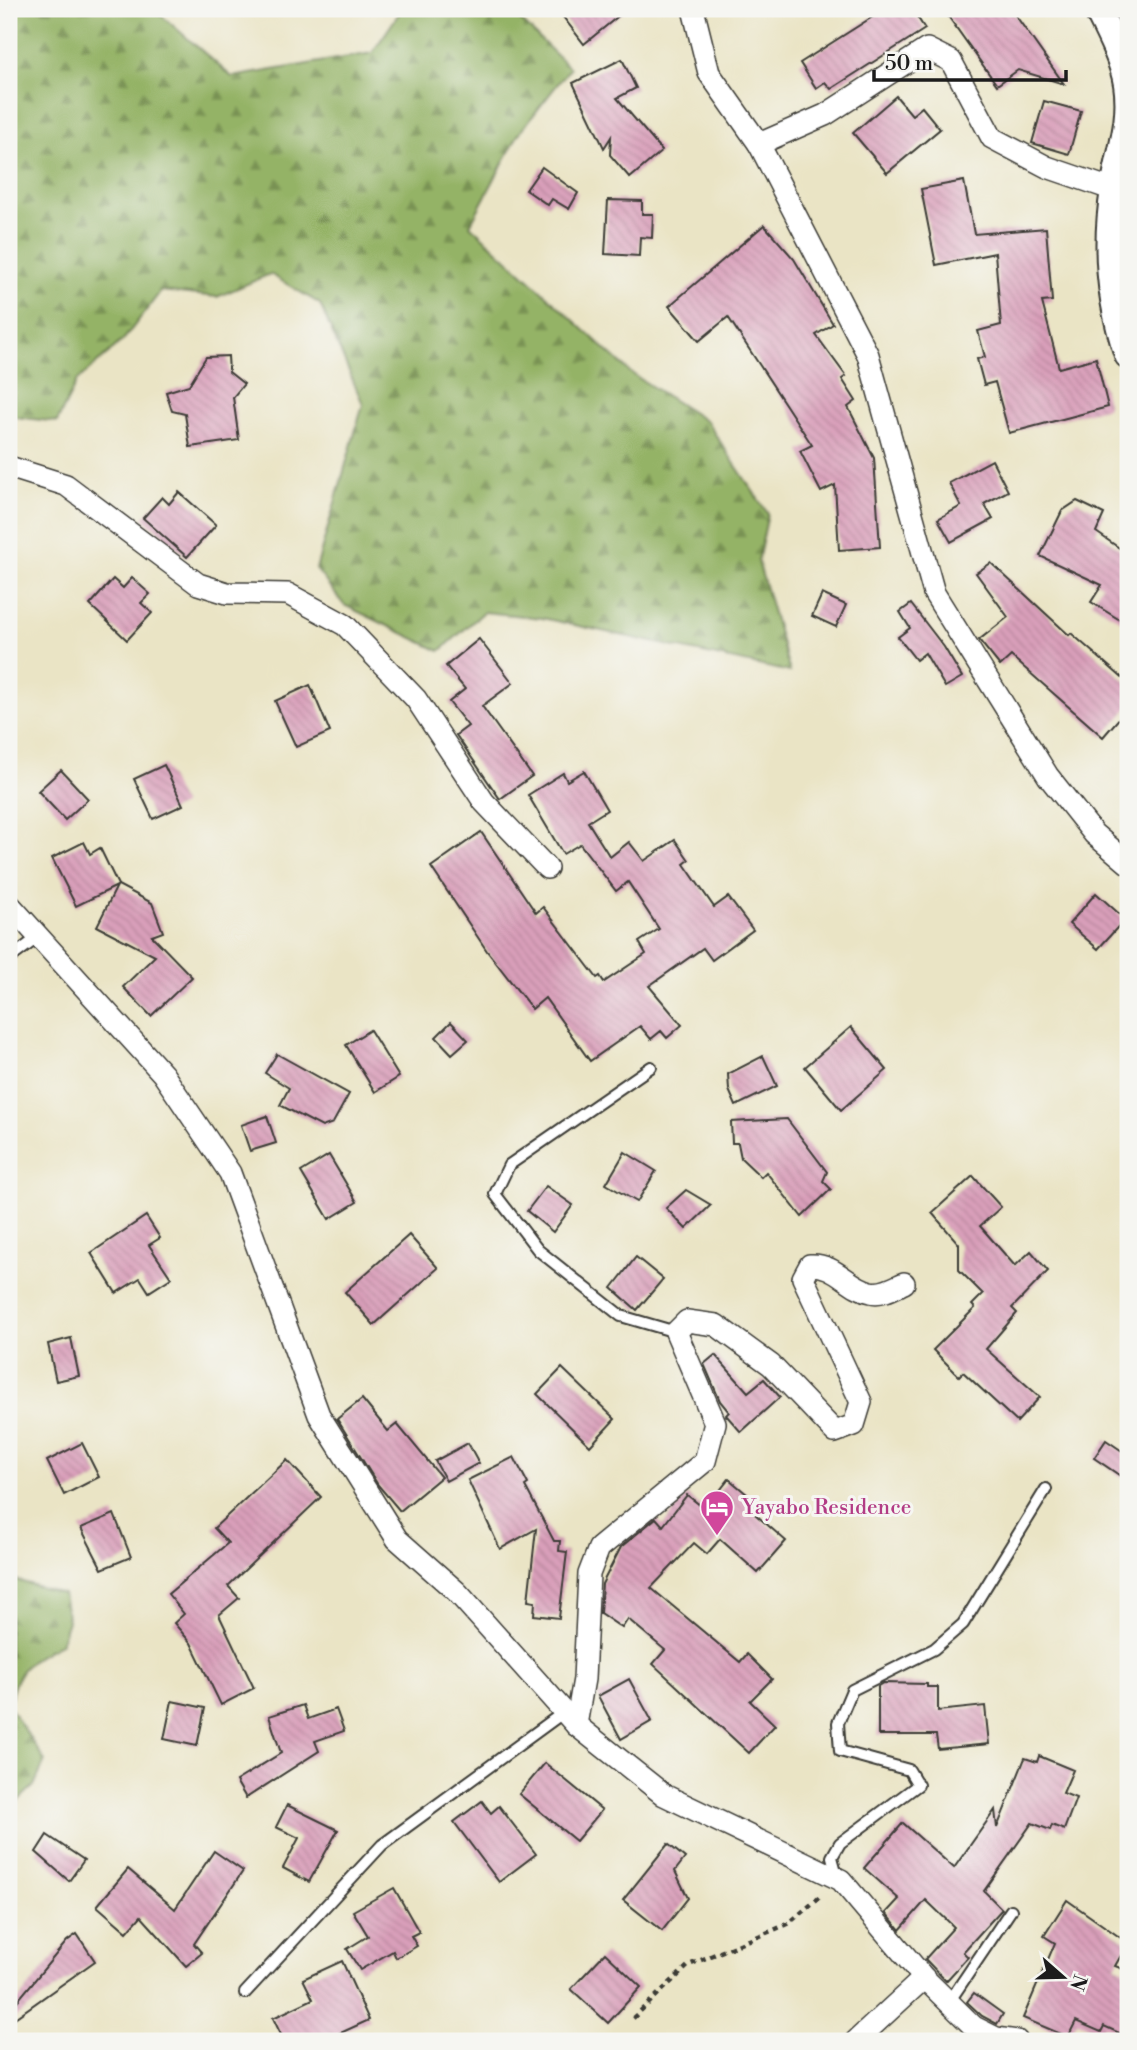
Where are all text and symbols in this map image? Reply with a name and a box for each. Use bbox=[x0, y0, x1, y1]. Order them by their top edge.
scale bar bbox=[874, 38, 1067, 82]
text: 50 m bbox=[885, 51, 933, 77]
hotel icon: Yayabo Residence bbox=[698, 1488, 736, 1537]
place label: Yayabo Residence bbox=[741, 1495, 911, 1521]
north arrow bbox=[1028, 1941, 1098, 2011]
text: N bbox=[1064, 1971, 1092, 1994]

